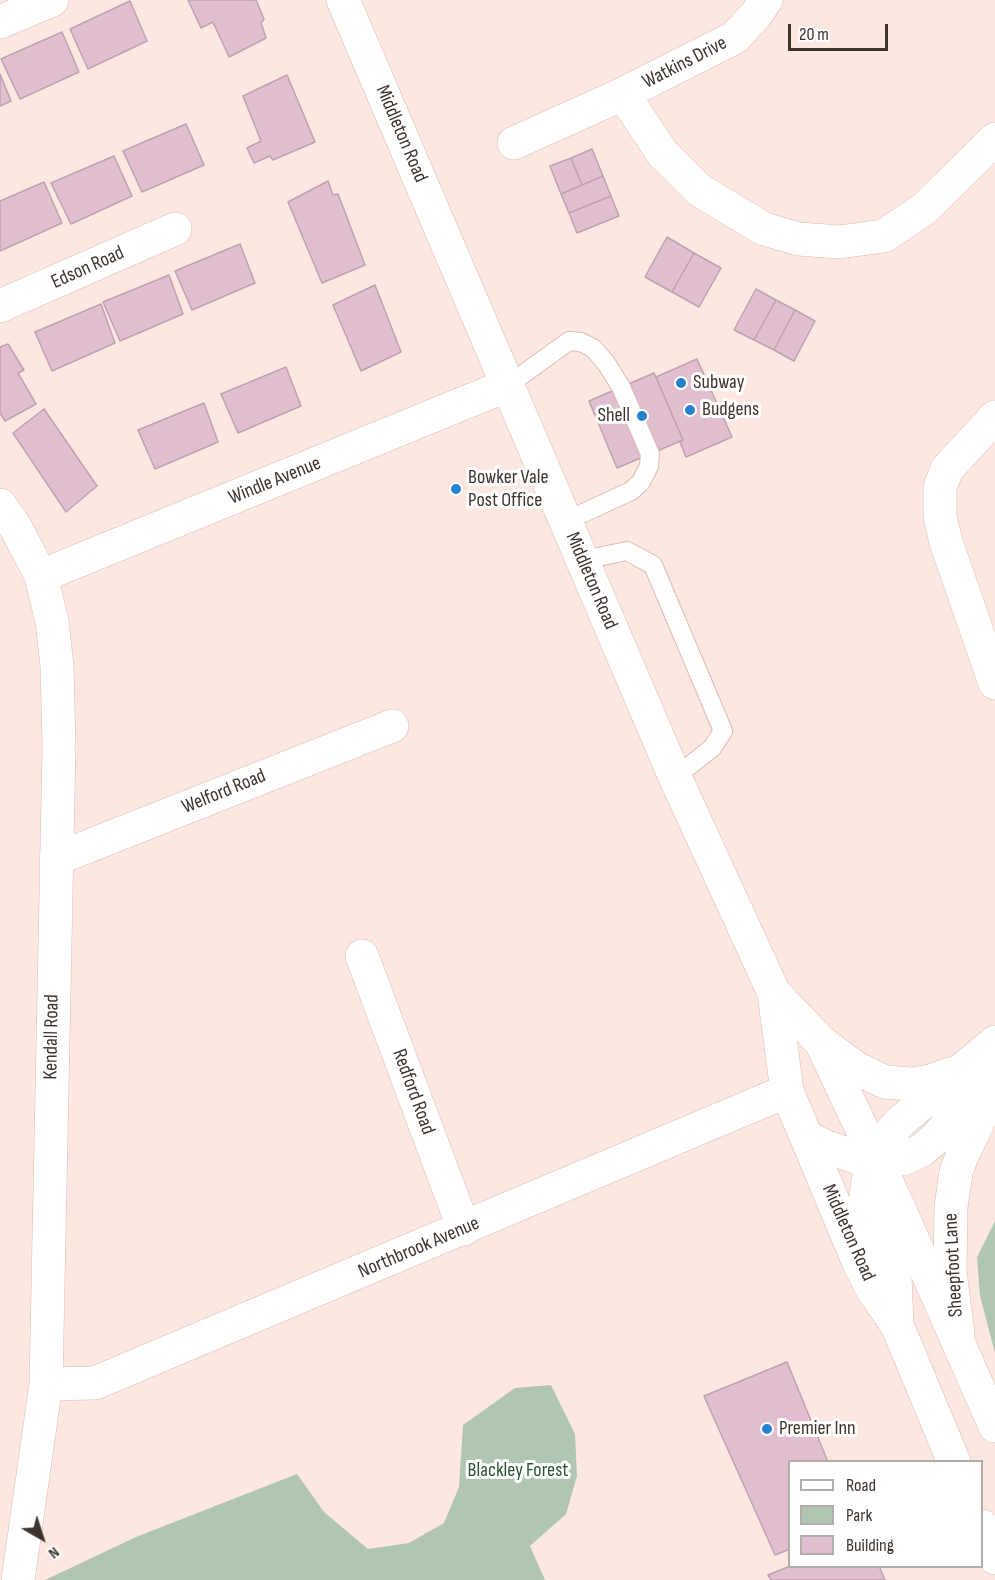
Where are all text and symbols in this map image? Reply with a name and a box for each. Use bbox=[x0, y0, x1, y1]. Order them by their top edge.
scale bar bbox=[791, 12, 892, 50]
text: 20 m bbox=[799, 24, 829, 45]
street label: Watkins Drive bbox=[639, 32, 731, 94]
street label: Middleton Road bbox=[370, 82, 432, 186]
street label: Edson Road bbox=[48, 241, 128, 295]
place label: Subway bbox=[693, 371, 744, 395]
marker: Subway bbox=[674, 376, 688, 390]
place label: Budgens bbox=[702, 398, 759, 422]
marker: Budgens bbox=[683, 403, 697, 417]
place label: Shell bbox=[597, 404, 630, 428]
marker: Shell bbox=[635, 409, 649, 423]
street label: Windle Avenue bbox=[225, 452, 325, 510]
place label: Bowker Vale Post Office bbox=[468, 466, 548, 513]
marker: Bowker Vale Post Office bbox=[449, 482, 463, 496]
street label: Middleton Road bbox=[560, 529, 622, 633]
street label: Welford Road bbox=[179, 764, 269, 820]
street label: Kendall Road bbox=[39, 994, 65, 1080]
street label: Redford Road bbox=[386, 1046, 440, 1138]
street label: Middleton Road bbox=[816, 1181, 880, 1285]
street label: Northbrook Avenue bbox=[355, 1212, 483, 1284]
street label: Sheepfoot Lane bbox=[939, 1212, 969, 1318]
place label: Premier Inn bbox=[779, 1417, 856, 1441]
marker: Premier Inn bbox=[760, 1422, 774, 1436]
park label: Blackley Forest bbox=[468, 1459, 568, 1483]
legend bbox=[788, 1460, 983, 1568]
text: Road bbox=[846, 1475, 876, 1496]
text: Park bbox=[846, 1505, 872, 1526]
north arrow bbox=[12, 1508, 72, 1568]
text: Building bbox=[846, 1535, 894, 1556]
text: N bbox=[44, 1542, 63, 1562]

